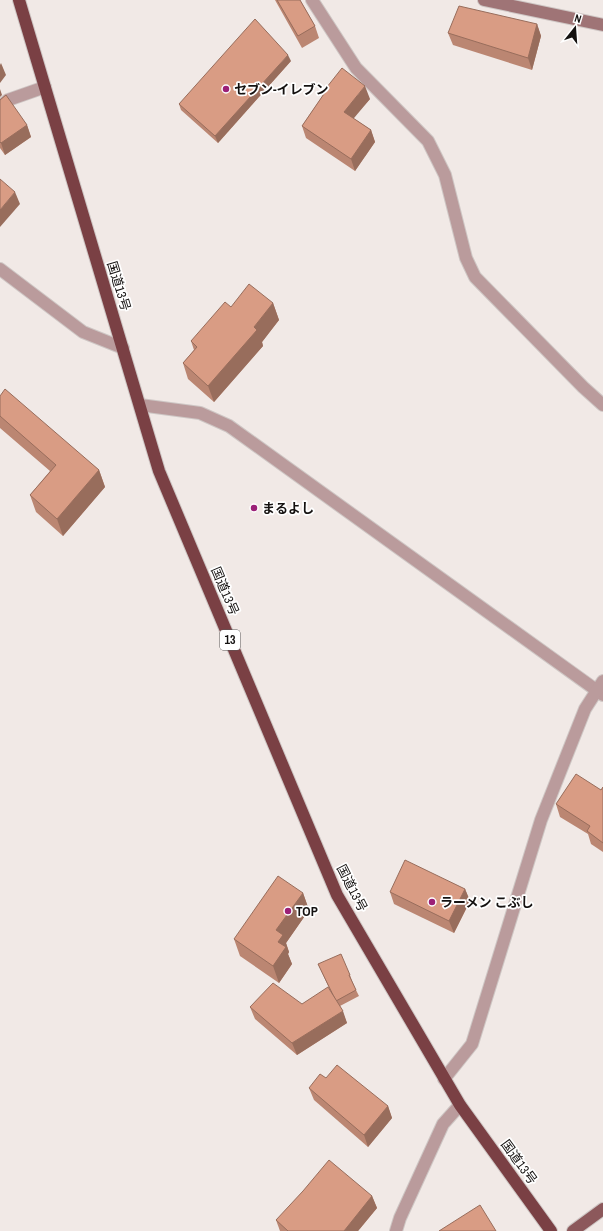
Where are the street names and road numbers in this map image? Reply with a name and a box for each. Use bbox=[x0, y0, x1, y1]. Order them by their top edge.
street label: 国道13号 bbox=[103, 259, 135, 313]
street label: 国道13号 bbox=[207, 564, 243, 618]
road number: 13 bbox=[220, 630, 240, 650]
street label: 国道13号 bbox=[333, 861, 371, 915]
street label: 国道13号 bbox=[497, 1136, 541, 1188]

